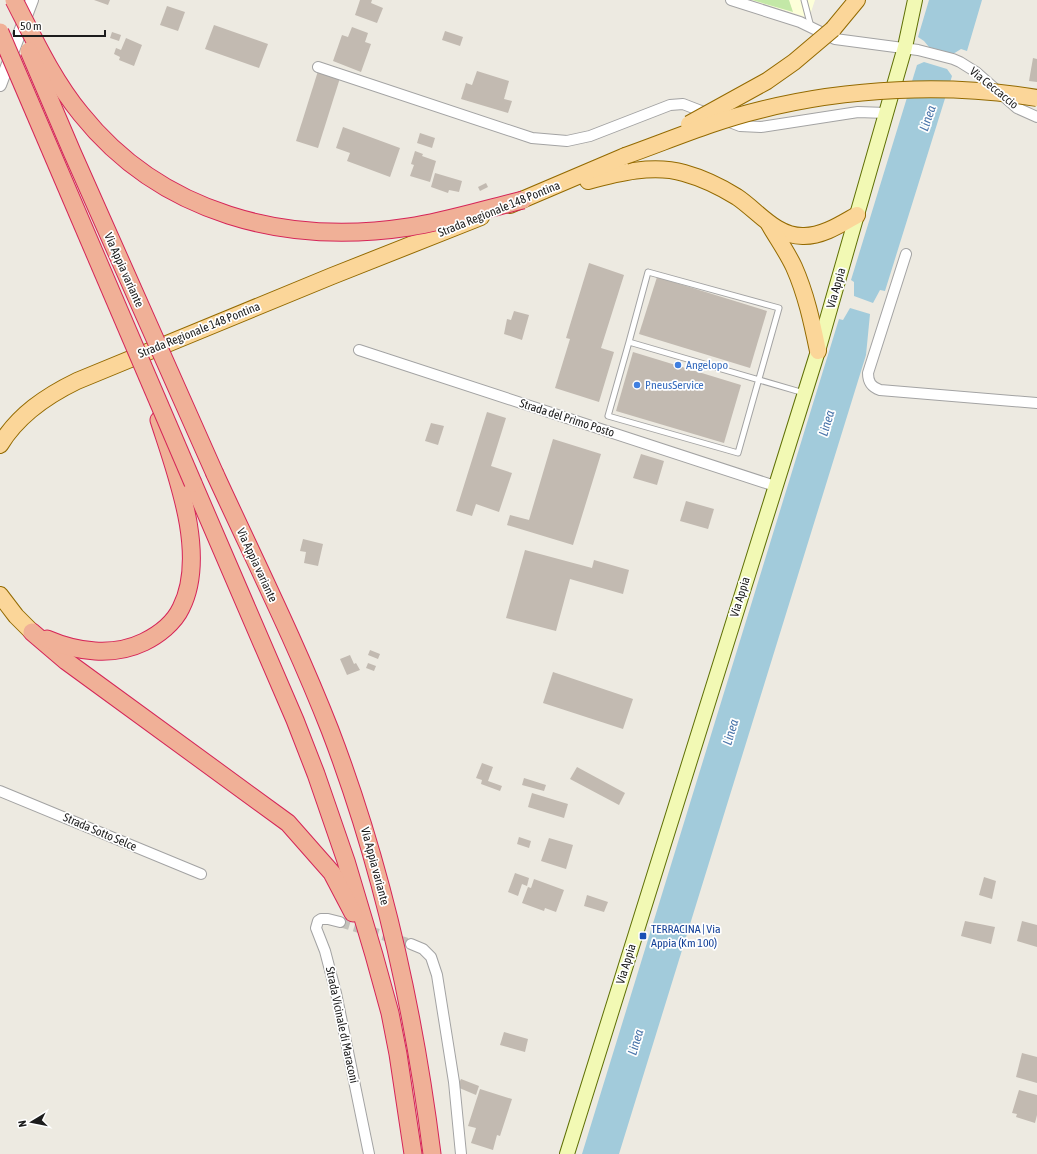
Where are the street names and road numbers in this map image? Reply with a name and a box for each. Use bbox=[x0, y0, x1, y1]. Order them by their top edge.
street label: Via Ceccaccio bbox=[967, 64, 1021, 112]
street label: Strada Regionale 148 Pontina bbox=[436, 178, 562, 240]
street label: Via Appia variante bbox=[101, 231, 147, 309]
street label: Via Appia bbox=[824, 266, 848, 310]
street label: Strada Regionale 148 Pontina bbox=[136, 299, 262, 361]
street label: Strada del Primo Posto bbox=[518, 396, 617, 440]
street label: Via Appia variante bbox=[234, 526, 280, 604]
street label: Via Appia bbox=[727, 575, 753, 619]
street label: Strada Sotto Selce bbox=[61, 810, 139, 854]
street label: Via Appia variante bbox=[358, 826, 392, 906]
street label: Via Appia bbox=[613, 942, 639, 986]
street label: Strada Vicinale di Maraconi bbox=[323, 965, 361, 1085]

